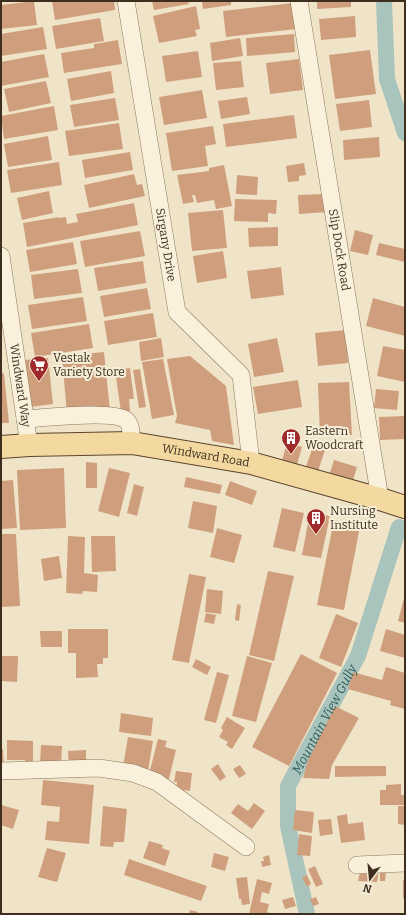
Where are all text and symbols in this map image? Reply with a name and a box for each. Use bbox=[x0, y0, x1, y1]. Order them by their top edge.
street label: Sirgany Drive bbox=[153, 207, 179, 283]
street label: Slip Dock Road bbox=[326, 208, 353, 292]
street label: Windward Way bbox=[7, 343, 33, 429]
place label: Vestak Variety Store bbox=[53, 351, 125, 379]
supermarket icon: Vestak Variety Store bbox=[28, 354, 50, 382]
place label: Eastern Woodcraft bbox=[305, 424, 364, 452]
building icon: Eastern Woodcraft bbox=[280, 427, 302, 455]
street label: Windward Road bbox=[161, 441, 251, 470]
place label: Nursing Institute bbox=[330, 504, 378, 532]
building icon: Nursing Institute bbox=[305, 507, 327, 535]
water label: Mountain View Gully bbox=[289, 661, 361, 776]
north arrow bbox=[350, 859, 390, 899]
text: N bbox=[361, 881, 373, 896]

